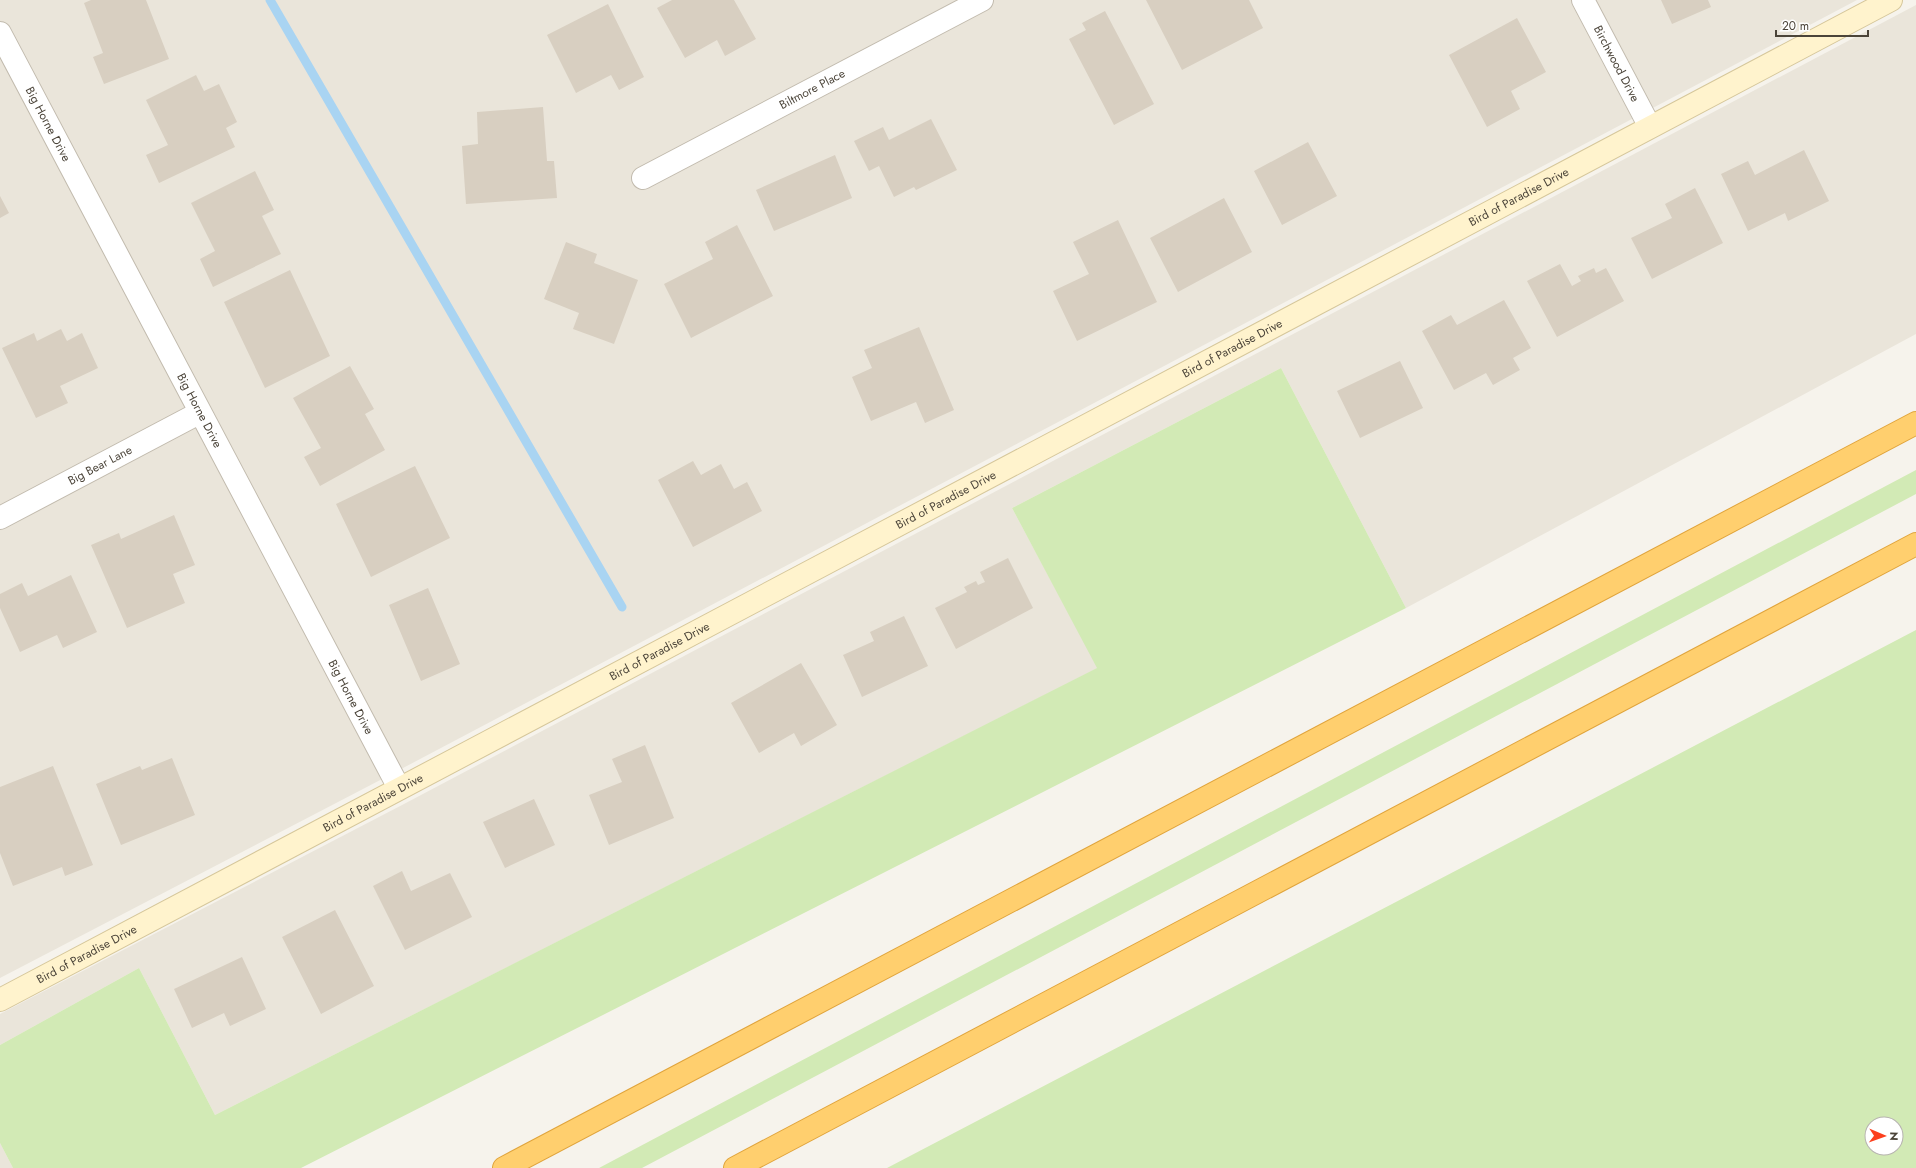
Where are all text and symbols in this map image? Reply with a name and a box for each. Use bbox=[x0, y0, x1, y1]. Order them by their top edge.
scale bar bbox=[1776, 12, 1868, 38]
text: 20 m bbox=[1782, 17, 1809, 35]
street label: Birchwood Drive bbox=[1589, 22, 1644, 105]
street label: Biltmore Place bbox=[776, 64, 848, 114]
street label: Big Horne Drive bbox=[21, 83, 75, 165]
street label: Bird of Paradise Drive bbox=[1465, 163, 1572, 231]
street label: Bird of Paradise Drive bbox=[1179, 314, 1286, 382]
street label: Big Horne Drive bbox=[172, 370, 227, 451]
street label: Big Bear Lane bbox=[65, 441, 135, 490]
street label: Bird of Paradise Drive bbox=[893, 466, 999, 534]
street label: Bird of Paradise Drive bbox=[606, 617, 713, 685]
street label: Big Horne Drive bbox=[324, 656, 378, 738]
street label: Bird of Paradise Drive bbox=[320, 769, 426, 837]
street label: Bird of Paradise Drive bbox=[33, 920, 140, 988]
north arrow bbox=[1864, 1116, 1904, 1156]
text: N bbox=[1886, 1132, 1902, 1141]

